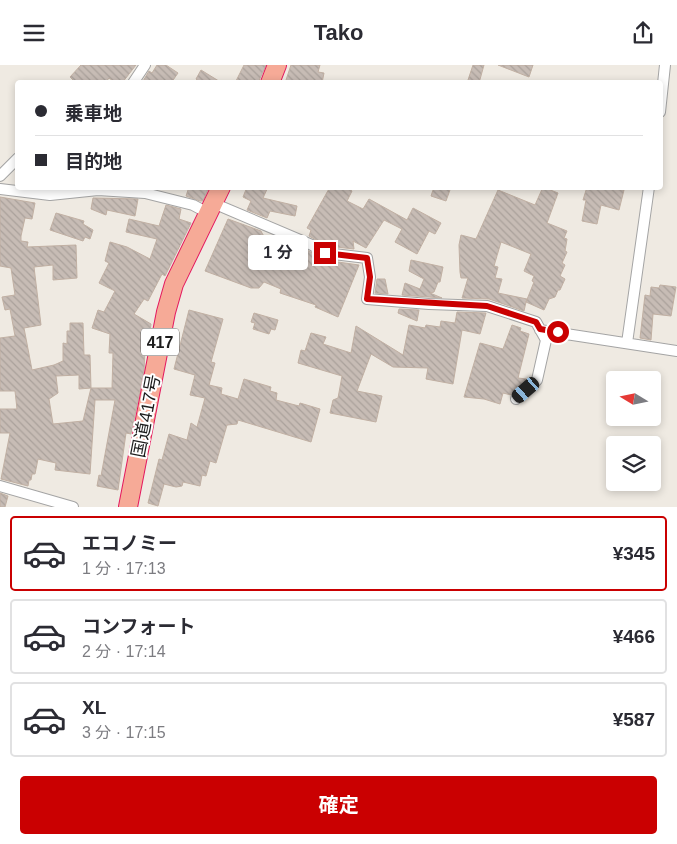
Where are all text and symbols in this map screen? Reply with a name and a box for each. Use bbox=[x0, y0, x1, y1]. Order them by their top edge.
icon: menu bbox=[20, 19, 48, 47]
icon: share bbox=[629, 19, 657, 47]
text: Tako bbox=[314, 20, 363, 45]
text: 乗車地 bbox=[65, 103, 122, 124]
text: 目的地 bbox=[65, 151, 122, 172]
callout: 1 分 bbox=[248, 235, 308, 271]
route end bbox=[314, 242, 336, 264]
text: 1 分 bbox=[263, 244, 293, 261]
route start bbox=[547, 321, 569, 343]
road number: 417 bbox=[141, 329, 179, 355]
north arrow bbox=[606, 371, 661, 426]
map controls bbox=[606, 371, 661, 491]
street label: 国道417号 bbox=[128, 373, 164, 459]
car bbox=[509, 374, 542, 406]
button: layers bbox=[606, 436, 661, 491]
icon: car bbox=[22, 531, 67, 576]
text: エコノミー bbox=[82, 533, 177, 554]
text: ¥345 bbox=[613, 543, 655, 564]
text: 1 分 · 17:13 bbox=[82, 560, 166, 577]
icon: car bbox=[22, 614, 67, 659]
text: コンフォート bbox=[82, 616, 195, 637]
text: ¥466 bbox=[613, 626, 655, 647]
text: 2 分 · 17:14 bbox=[82, 643, 166, 660]
icon: car bbox=[22, 697, 67, 742]
text: XL bbox=[82, 697, 106, 718]
text: ¥587 bbox=[613, 709, 655, 730]
text: 3 分 · 17:15 bbox=[82, 724, 166, 741]
button: 確定 bbox=[20, 776, 657, 834]

